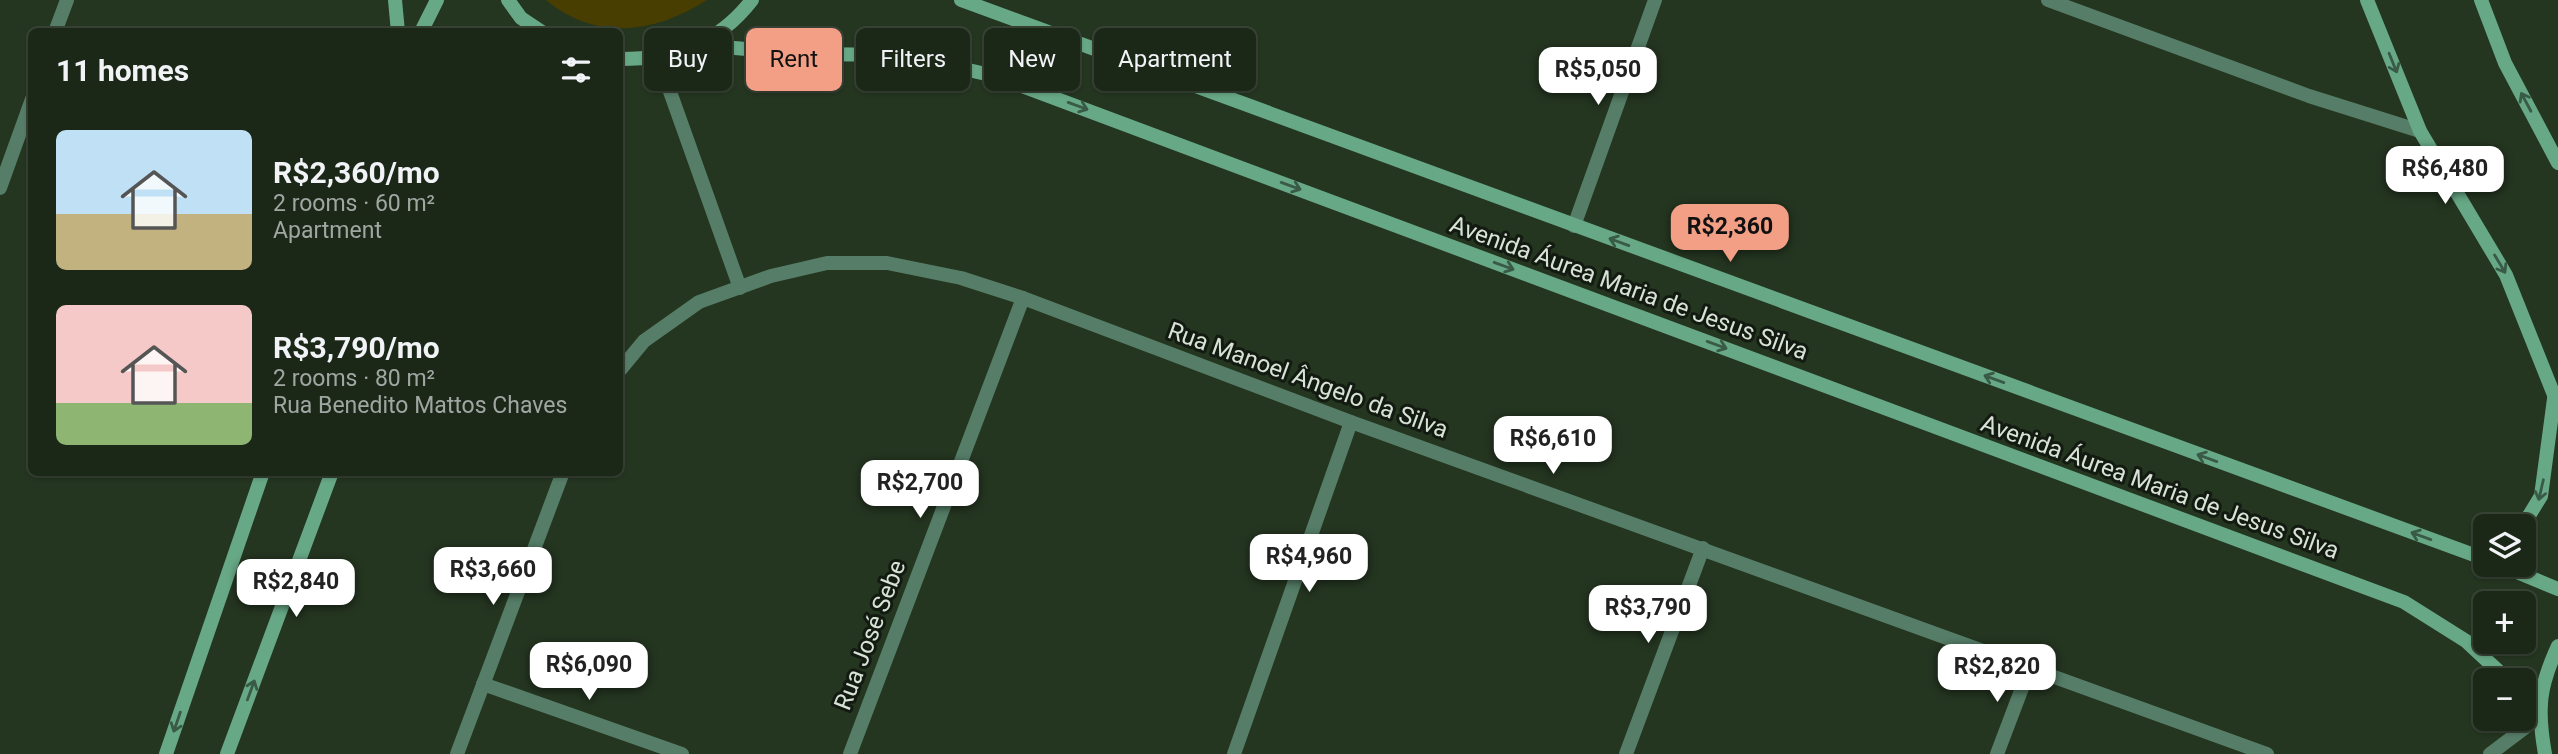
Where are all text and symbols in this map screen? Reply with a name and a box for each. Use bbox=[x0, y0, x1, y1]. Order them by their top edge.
chip: Buy bbox=[644, 28, 732, 91]
chip: Rent bbox=[746, 28, 842, 91]
chip: Filters bbox=[856, 28, 970, 91]
chip: New bbox=[984, 28, 1080, 91]
chip: Apartment bbox=[1094, 28, 1256, 91]
pin: R$5,050 bbox=[1533, 48, 1663, 107]
icon: filters bbox=[557, 51, 595, 89]
one-way arrow bbox=[2387, 52, 2400, 74]
text: 11 homes bbox=[56, 53, 189, 88]
text: R$5,050 bbox=[1555, 56, 1641, 83]
one-way arrow bbox=[2519, 92, 2532, 113]
one-way arrow bbox=[1066, 101, 1088, 114]
pin: R$6,480 bbox=[2380, 146, 2510, 206]
text: R$2,360/mo bbox=[273, 155, 440, 190]
text: R$6,480 bbox=[2402, 155, 2488, 182]
icon: home bbox=[112, 158, 196, 242]
one-way arrow bbox=[1279, 181, 1301, 193]
text: 2 rooms · 60 m² bbox=[273, 190, 435, 217]
pin: R$2,360 bbox=[1665, 204, 1795, 264]
street label: Avenida Áurea Maria de Jesus Silva bbox=[1446, 210, 1812, 366]
text: R$2,360 bbox=[1687, 213, 1773, 240]
text: Apartment bbox=[273, 217, 382, 244]
one-way arrow bbox=[1609, 235, 1631, 247]
one-way arrow bbox=[2493, 253, 2507, 273]
one-way arrow bbox=[1492, 260, 1514, 273]
street label: Rua Manoel Ângelo da Silva bbox=[1164, 316, 1452, 444]
text: R$3,790/mo bbox=[273, 330, 440, 365]
icon: home bbox=[112, 333, 196, 417]
one-way arrow bbox=[1705, 340, 1727, 353]
text: 2 rooms · 80 m² bbox=[273, 365, 435, 392]
one-way arrow bbox=[1983, 372, 2005, 385]
text: Rua Benedito Mattos Chaves bbox=[273, 392, 567, 419]
street label: Avenida Áurea Maria de Jesus Silva bbox=[1977, 409, 2343, 565]
pin: R$6,610 bbox=[1488, 416, 1618, 476]
text: R$6,610 bbox=[1510, 425, 1596, 452]
one-way arrow bbox=[2197, 451, 2219, 463]
pin: R$2,700 bbox=[855, 461, 985, 520]
text: R$2,700 bbox=[877, 469, 963, 496]
one-way arrow bbox=[2534, 478, 2547, 500]
map controls bbox=[2473, 514, 2536, 731]
button: layers bbox=[2473, 514, 2536, 577]
one-way arrow bbox=[2410, 529, 2432, 541]
pin: R$4,960 bbox=[1244, 534, 1374, 594]
text: R$4,960 bbox=[1266, 543, 1352, 570]
pin: R$3,660 bbox=[428, 548, 558, 607]
text: R$3,660 bbox=[450, 556, 536, 583]
street label: Rua José Sebe bbox=[829, 556, 911, 714]
pin: R$2,840 bbox=[231, 560, 361, 619]
text: R$2,840 bbox=[253, 568, 339, 595]
pin: R$3,790 bbox=[1583, 586, 1713, 645]
button: + bbox=[2473, 591, 2536, 654]
text: R$3,790 bbox=[1605, 594, 1691, 621]
pin: R$6,090 bbox=[524, 642, 654, 702]
pin: R$2,820 bbox=[1932, 644, 2062, 704]
text: R$6,090 bbox=[546, 651, 632, 678]
text: R$2,820 bbox=[1954, 653, 2040, 680]
button: − bbox=[2473, 668, 2536, 731]
one-way arrow bbox=[245, 680, 258, 702]
one-way arrow bbox=[170, 711, 182, 733]

